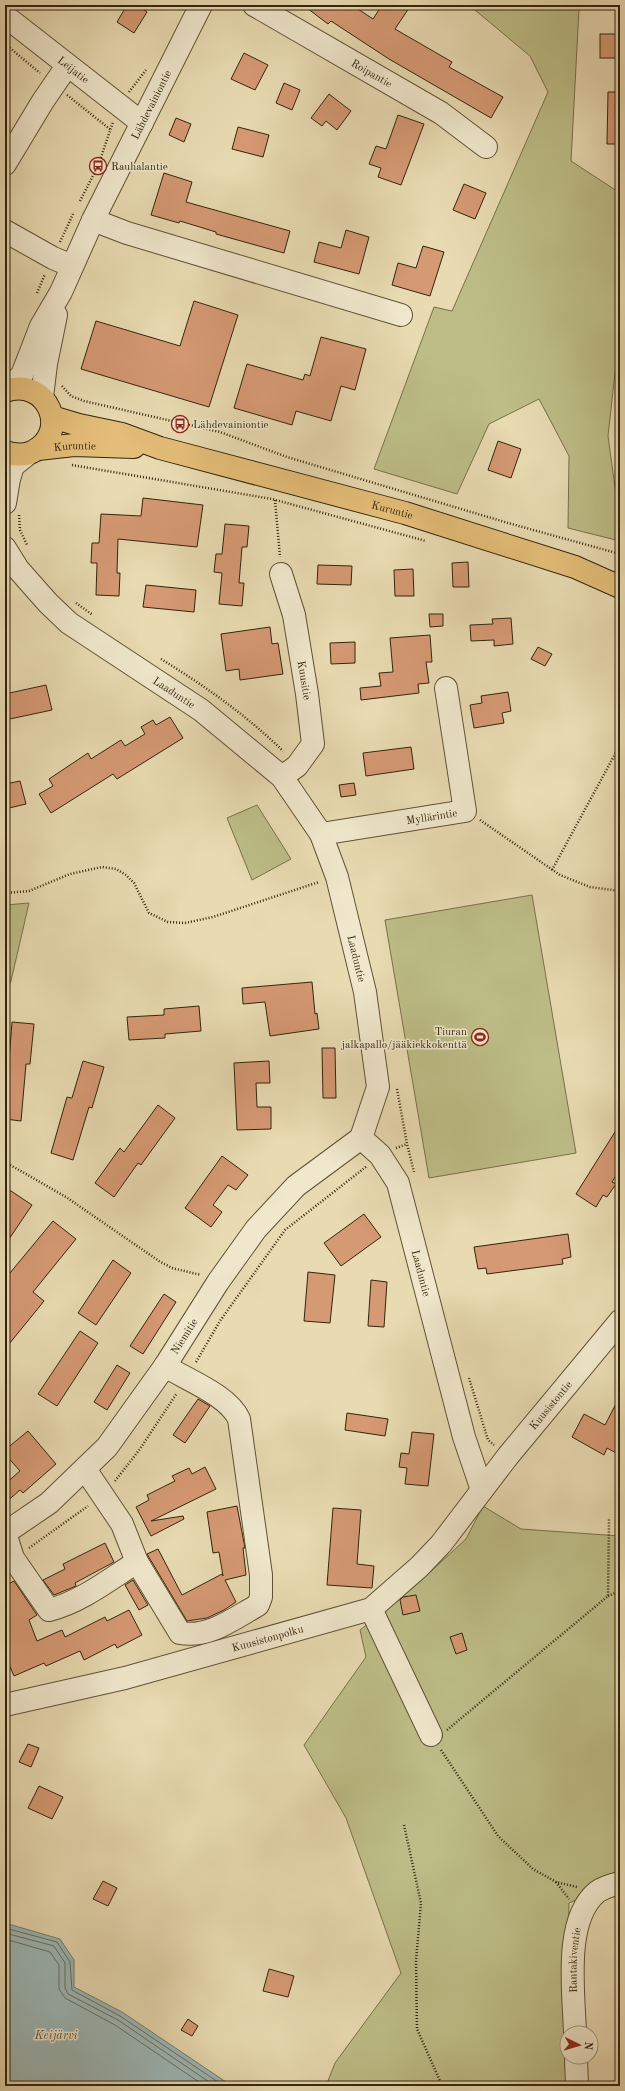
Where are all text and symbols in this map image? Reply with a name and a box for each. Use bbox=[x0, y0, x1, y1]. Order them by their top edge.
street label: Leijatie bbox=[55, 55, 90, 86]
street label: Roipantie bbox=[349, 58, 393, 90]
street label: Lähdevainiontie bbox=[130, 69, 174, 141]
bus stop icon: Rauhalantie bbox=[88, 156, 108, 176]
place label: Rauhalantie bbox=[111, 162, 168, 173]
bus stop icon: Lähdevainiontie bbox=[170, 414, 190, 434]
place label: Lähdevainiontie bbox=[193, 420, 269, 431]
street label: Kuruntie bbox=[53, 441, 96, 454]
street label: Kuruntie bbox=[370, 500, 414, 522]
street label: Kuusitie bbox=[295, 660, 312, 701]
street label: Laaduntie bbox=[150, 676, 196, 711]
street label: Myllärintie bbox=[405, 808, 458, 827]
street label: Laaduntie bbox=[344, 934, 366, 983]
place label: Tiuran jalkapallo/jääkiekkokenttä bbox=[341, 1027, 468, 1051]
sports icon: Tiuran jalkapallo/jääkiekkokenttä bbox=[470, 1027, 490, 1047]
street label: Laaduntie bbox=[409, 1249, 431, 1298]
street label: Niemitie bbox=[170, 1317, 201, 1357]
street label: Kuusistontie bbox=[528, 1379, 575, 1432]
street label: Kuusistonpolku bbox=[231, 1624, 305, 1655]
street label: Rantakiventie bbox=[569, 1927, 584, 1993]
north arrow bbox=[559, 2025, 599, 2065]
water label: Keijärvi bbox=[33, 2029, 78, 2042]
text: N bbox=[582, 2041, 593, 2051]

